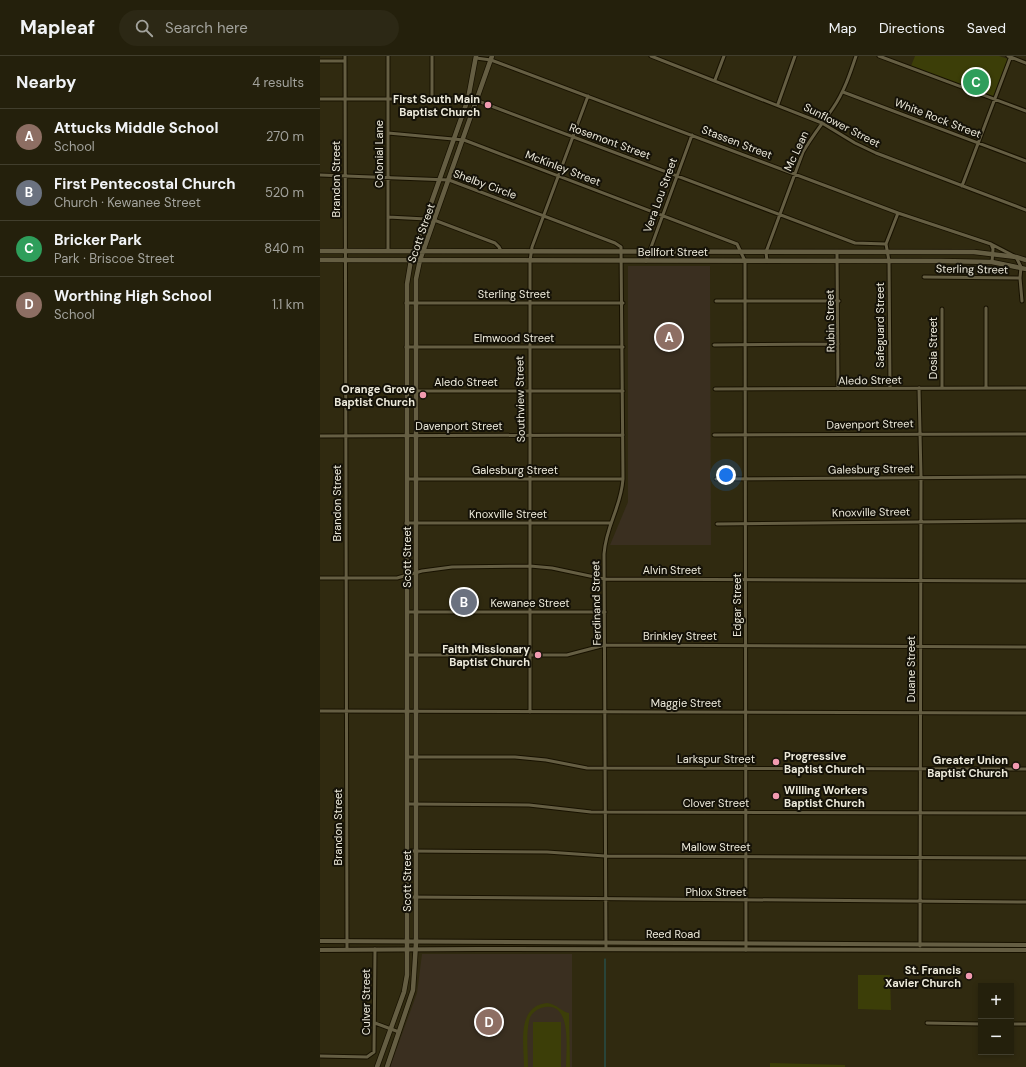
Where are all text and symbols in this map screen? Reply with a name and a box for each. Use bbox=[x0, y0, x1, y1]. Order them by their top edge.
search box bbox=[119, 10, 399, 46]
text: Mapleaf bbox=[20, 15, 95, 40]
icon: search bbox=[133, 17, 155, 39]
text: Search here bbox=[165, 18, 248, 38]
text: Map bbox=[829, 19, 857, 37]
text: Directions bbox=[879, 19, 945, 37]
text: Saved bbox=[967, 19, 1006, 37]
pin: C bbox=[963, 67, 989, 97]
text: Nearby bbox=[16, 71, 76, 93]
text: 4 results bbox=[252, 74, 304, 91]
place label: First South Main Baptist Church bbox=[393, 92, 480, 119]
street label: White Rock Street bbox=[893, 95, 983, 141]
marker: First South Main Baptist Church bbox=[483, 100, 493, 110]
street label: Sunflower Street bbox=[801, 100, 883, 150]
text: Attucks Middle School bbox=[54, 118, 218, 138]
street label: Colonial Lane bbox=[372, 120, 386, 188]
street label: Rosemont Street bbox=[567, 120, 653, 162]
street label: Stassen Street bbox=[700, 122, 774, 162]
text: A bbox=[24, 128, 34, 145]
text: 270 m bbox=[266, 128, 304, 145]
street label: Mc Lean bbox=[781, 129, 811, 173]
text: School bbox=[54, 138, 95, 155]
street label: Brandon Street bbox=[329, 141, 343, 217]
street label: McKinley Street bbox=[523, 147, 603, 189]
street label: Vera Lou Street bbox=[640, 156, 680, 234]
street label: Shelby Circle bbox=[451, 166, 519, 202]
text: First Pentecostal Church bbox=[54, 174, 236, 194]
text: B bbox=[25, 184, 33, 201]
text: 520 m bbox=[265, 184, 304, 201]
text: Church · Kewanee Street bbox=[54, 194, 201, 211]
street label: Scott Street bbox=[404, 202, 438, 264]
text: Bricker Park bbox=[54, 230, 142, 250]
text: C bbox=[24, 240, 34, 257]
text: 840 m bbox=[264, 240, 304, 257]
street label: Bellfort Street bbox=[638, 245, 708, 259]
text: Park · Briscoe Street bbox=[54, 250, 174, 267]
street label: Sterling Street bbox=[936, 261, 1008, 277]
street label: Safeguard Street bbox=[873, 282, 887, 368]
text: Worthing High School bbox=[54, 286, 212, 306]
street label: Sterling Street bbox=[478, 287, 550, 301]
street label: Rubin Street bbox=[822, 289, 838, 353]
text: D bbox=[24, 296, 34, 313]
text: 1.1 km bbox=[272, 296, 304, 313]
text: School bbox=[54, 306, 95, 323]
street label: Dosia Street bbox=[926, 317, 940, 379]
pin: A bbox=[656, 322, 682, 352]
street label: Elmwood Street bbox=[474, 331, 554, 345]
street label: Southview Street bbox=[512, 356, 528, 442]
street label: Aledo Street bbox=[838, 372, 902, 388]
street label: Aledo Street bbox=[434, 375, 498, 389]
place label: Orange Grove Baptist Church bbox=[334, 382, 415, 409]
marker: Orange Grove Baptist Church bbox=[418, 390, 428, 400]
street label: Davenport Street bbox=[826, 416, 914, 432]
street label: Davenport Street bbox=[415, 419, 503, 433]
street label: Galesburg Street bbox=[828, 461, 914, 477]
street label: Galesburg Street bbox=[472, 463, 558, 477]
street label: Brandon Street bbox=[330, 465, 344, 541]
your location bbox=[716, 465, 736, 485]
street label: Knoxville Street bbox=[832, 504, 910, 520]
street label: Knoxville Street bbox=[469, 507, 547, 521]
street label: Scott Street bbox=[400, 526, 414, 588]
street label: Ferdinand Street bbox=[588, 560, 604, 646]
street label: Alvin Street bbox=[643, 563, 701, 577]
street label: Edgar Street bbox=[730, 573, 744, 637]
pin: B bbox=[451, 587, 477, 617]
street label: Kewanee Street bbox=[490, 596, 570, 610]
street label: Brinkley Street bbox=[643, 629, 717, 643]
street label: Duane Street bbox=[904, 636, 918, 702]
place label: Faith Missionary Baptist Church bbox=[442, 642, 530, 669]
marker: Faith Missionary Baptist Church bbox=[533, 650, 543, 660]
street label: Maggie Street bbox=[651, 696, 721, 710]
place label: Progressive Baptist Church bbox=[784, 749, 865, 776]
street label: Larkspur Street bbox=[677, 752, 755, 766]
place label: Greater Union Baptist Church bbox=[927, 753, 1008, 780]
marker: Progressive Baptist Church bbox=[771, 757, 781, 767]
marker: Greater Union Baptist Church bbox=[1011, 761, 1021, 771]
place label: Willing Workers Baptist Church bbox=[784, 783, 868, 810]
street label: Brandon Street bbox=[331, 789, 345, 865]
marker: Willing Workers Baptist Church bbox=[771, 791, 781, 801]
street label: Clover Street bbox=[683, 796, 749, 810]
street label: Mallow Street bbox=[682, 840, 750, 854]
street label: Scott Street bbox=[400, 850, 414, 912]
street label: Phlox Street bbox=[685, 885, 747, 899]
street label: Reed Road bbox=[646, 927, 700, 941]
place label: St. Francis Xavier Church bbox=[885, 963, 961, 990]
street label: Culver Street bbox=[359, 969, 373, 1035]
marker: St. Francis Xavier Church bbox=[964, 971, 974, 981]
map controls bbox=[978, 983, 1014, 1055]
button: + bbox=[978, 983, 1014, 1019]
pin: D bbox=[476, 1007, 502, 1037]
button: − bbox=[978, 1019, 1014, 1055]

